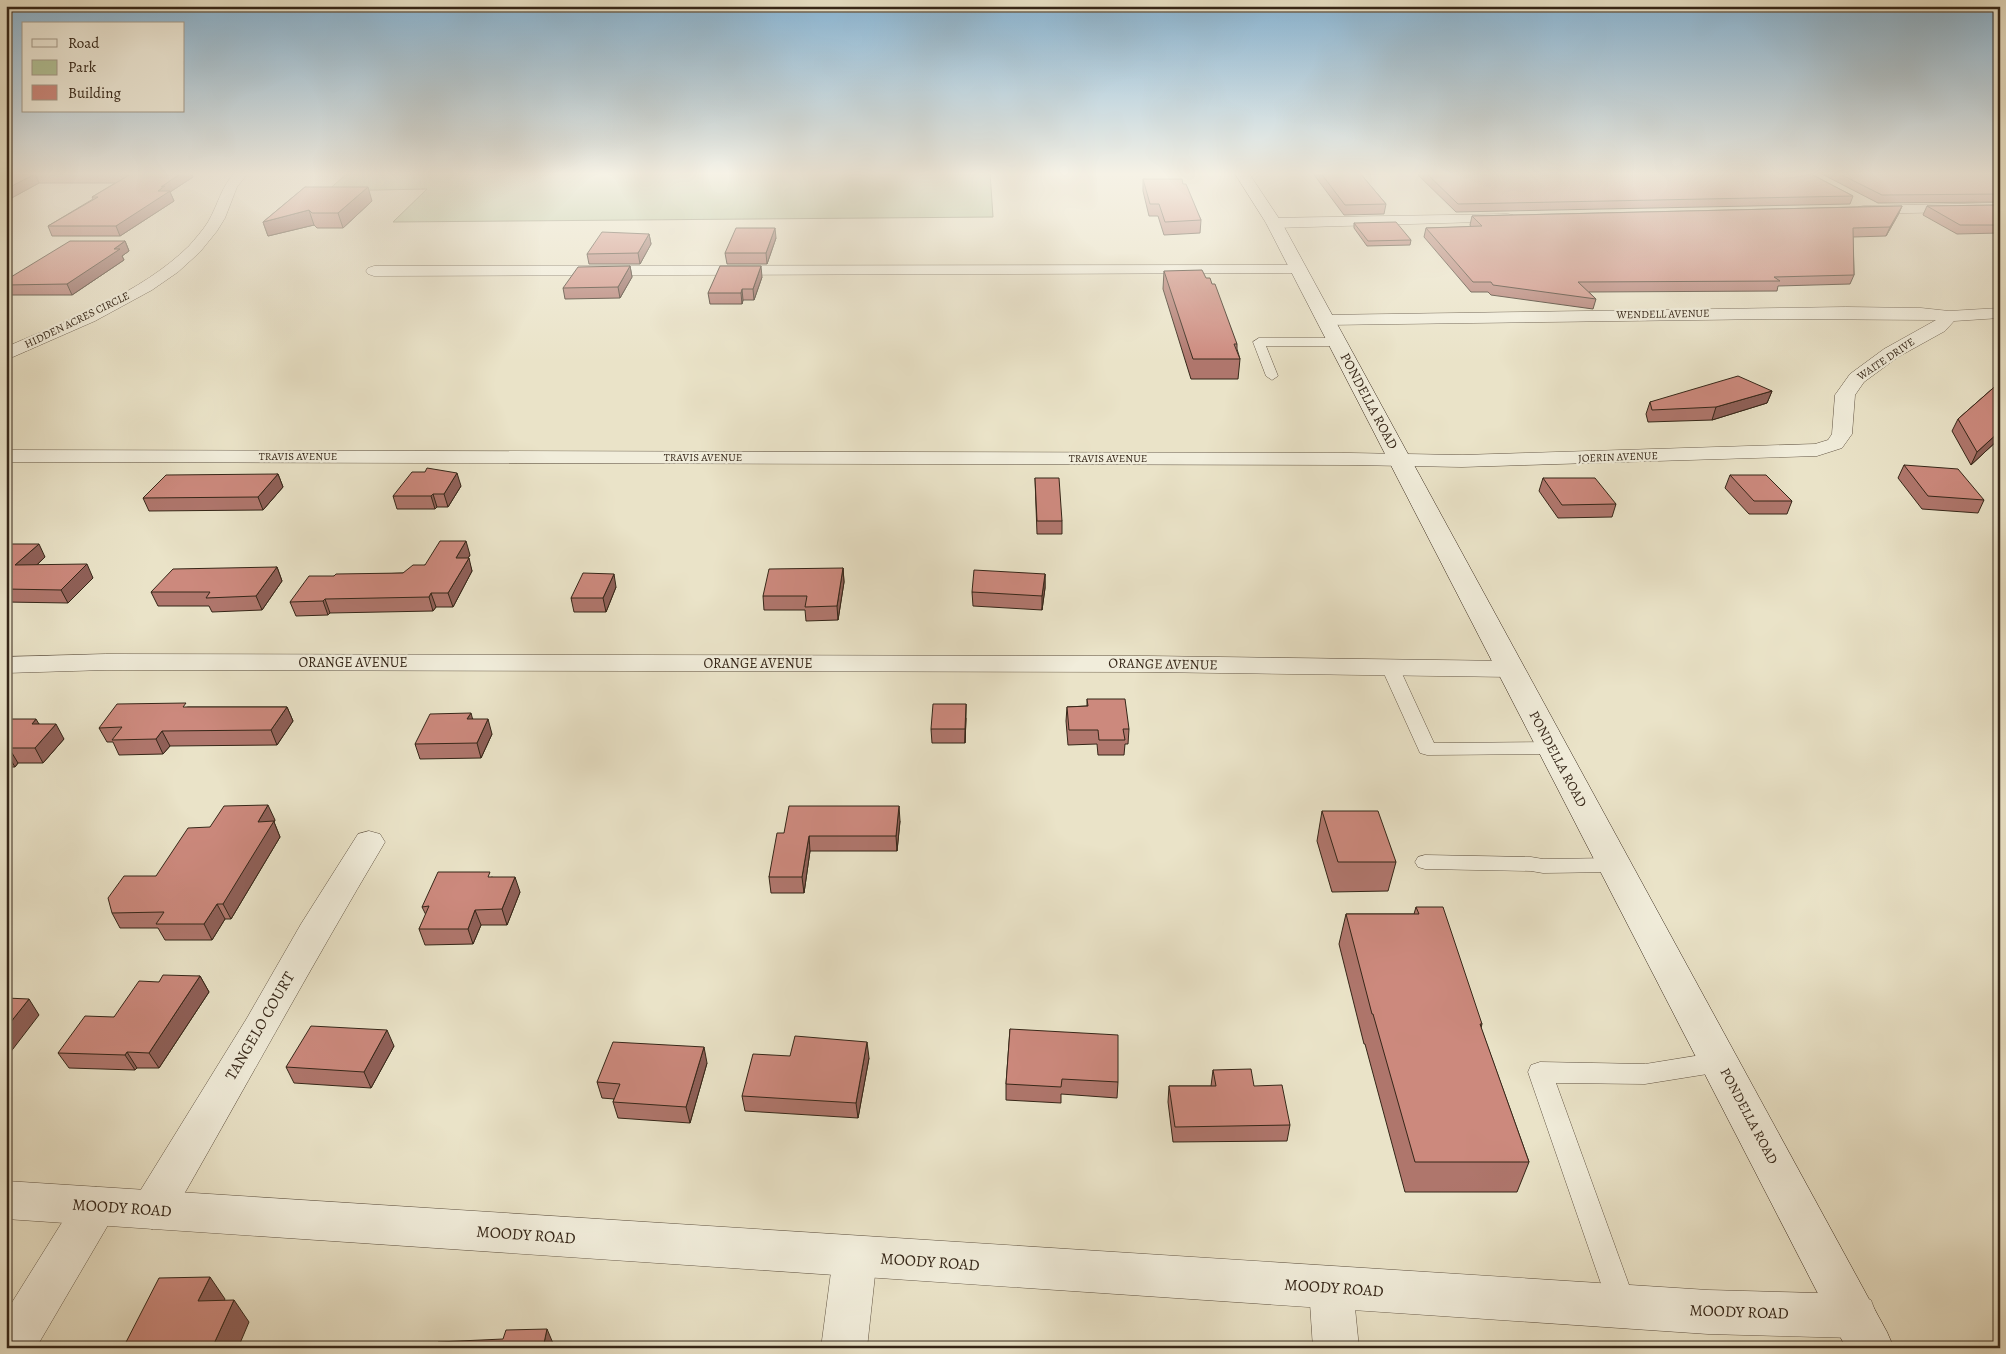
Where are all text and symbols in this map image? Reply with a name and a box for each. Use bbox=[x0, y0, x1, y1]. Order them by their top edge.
legend bbox=[22, 22, 185, 112]
text: Road bbox=[68, 33, 100, 53]
text: Park bbox=[68, 57, 97, 77]
text: Building bbox=[68, 83, 121, 103]
street label: HIDDEN ACRES CIRCLE bbox=[22, 288, 132, 352]
street label: WENDELL AVENUE bbox=[1615, 306, 1710, 322]
street label: WAITE DRIVE bbox=[1853, 334, 1918, 384]
street label: PONDELLA ROAD bbox=[1336, 349, 1403, 453]
street label: JOERIN AVENUE bbox=[1578, 448, 1658, 466]
street label: TRAVIS AVENUE bbox=[259, 449, 337, 464]
street label: TRAVIS AVENUE bbox=[664, 450, 742, 465]
street label: TRAVIS AVENUE bbox=[1069, 451, 1147, 466]
street label: ORANGE AVENUE bbox=[298, 653, 408, 672]
street label: ORANGE AVENUE bbox=[703, 654, 813, 673]
street label: ORANGE AVENUE bbox=[1108, 654, 1218, 674]
street label: PONDELLA ROAD bbox=[1525, 707, 1592, 811]
street label: TANGELO COURT bbox=[220, 967, 300, 1084]
street label: PONDELLA ROAD bbox=[1716, 1064, 1783, 1168]
street label: MOODY ROAD bbox=[72, 1194, 172, 1222]
street label: MOODY ROAD bbox=[476, 1221, 576, 1249]
street label: MOODY ROAD bbox=[880, 1248, 980, 1276]
street label: MOODY ROAD bbox=[1284, 1274, 1384, 1302]
street label: MOODY ROAD bbox=[1689, 1299, 1789, 1325]

